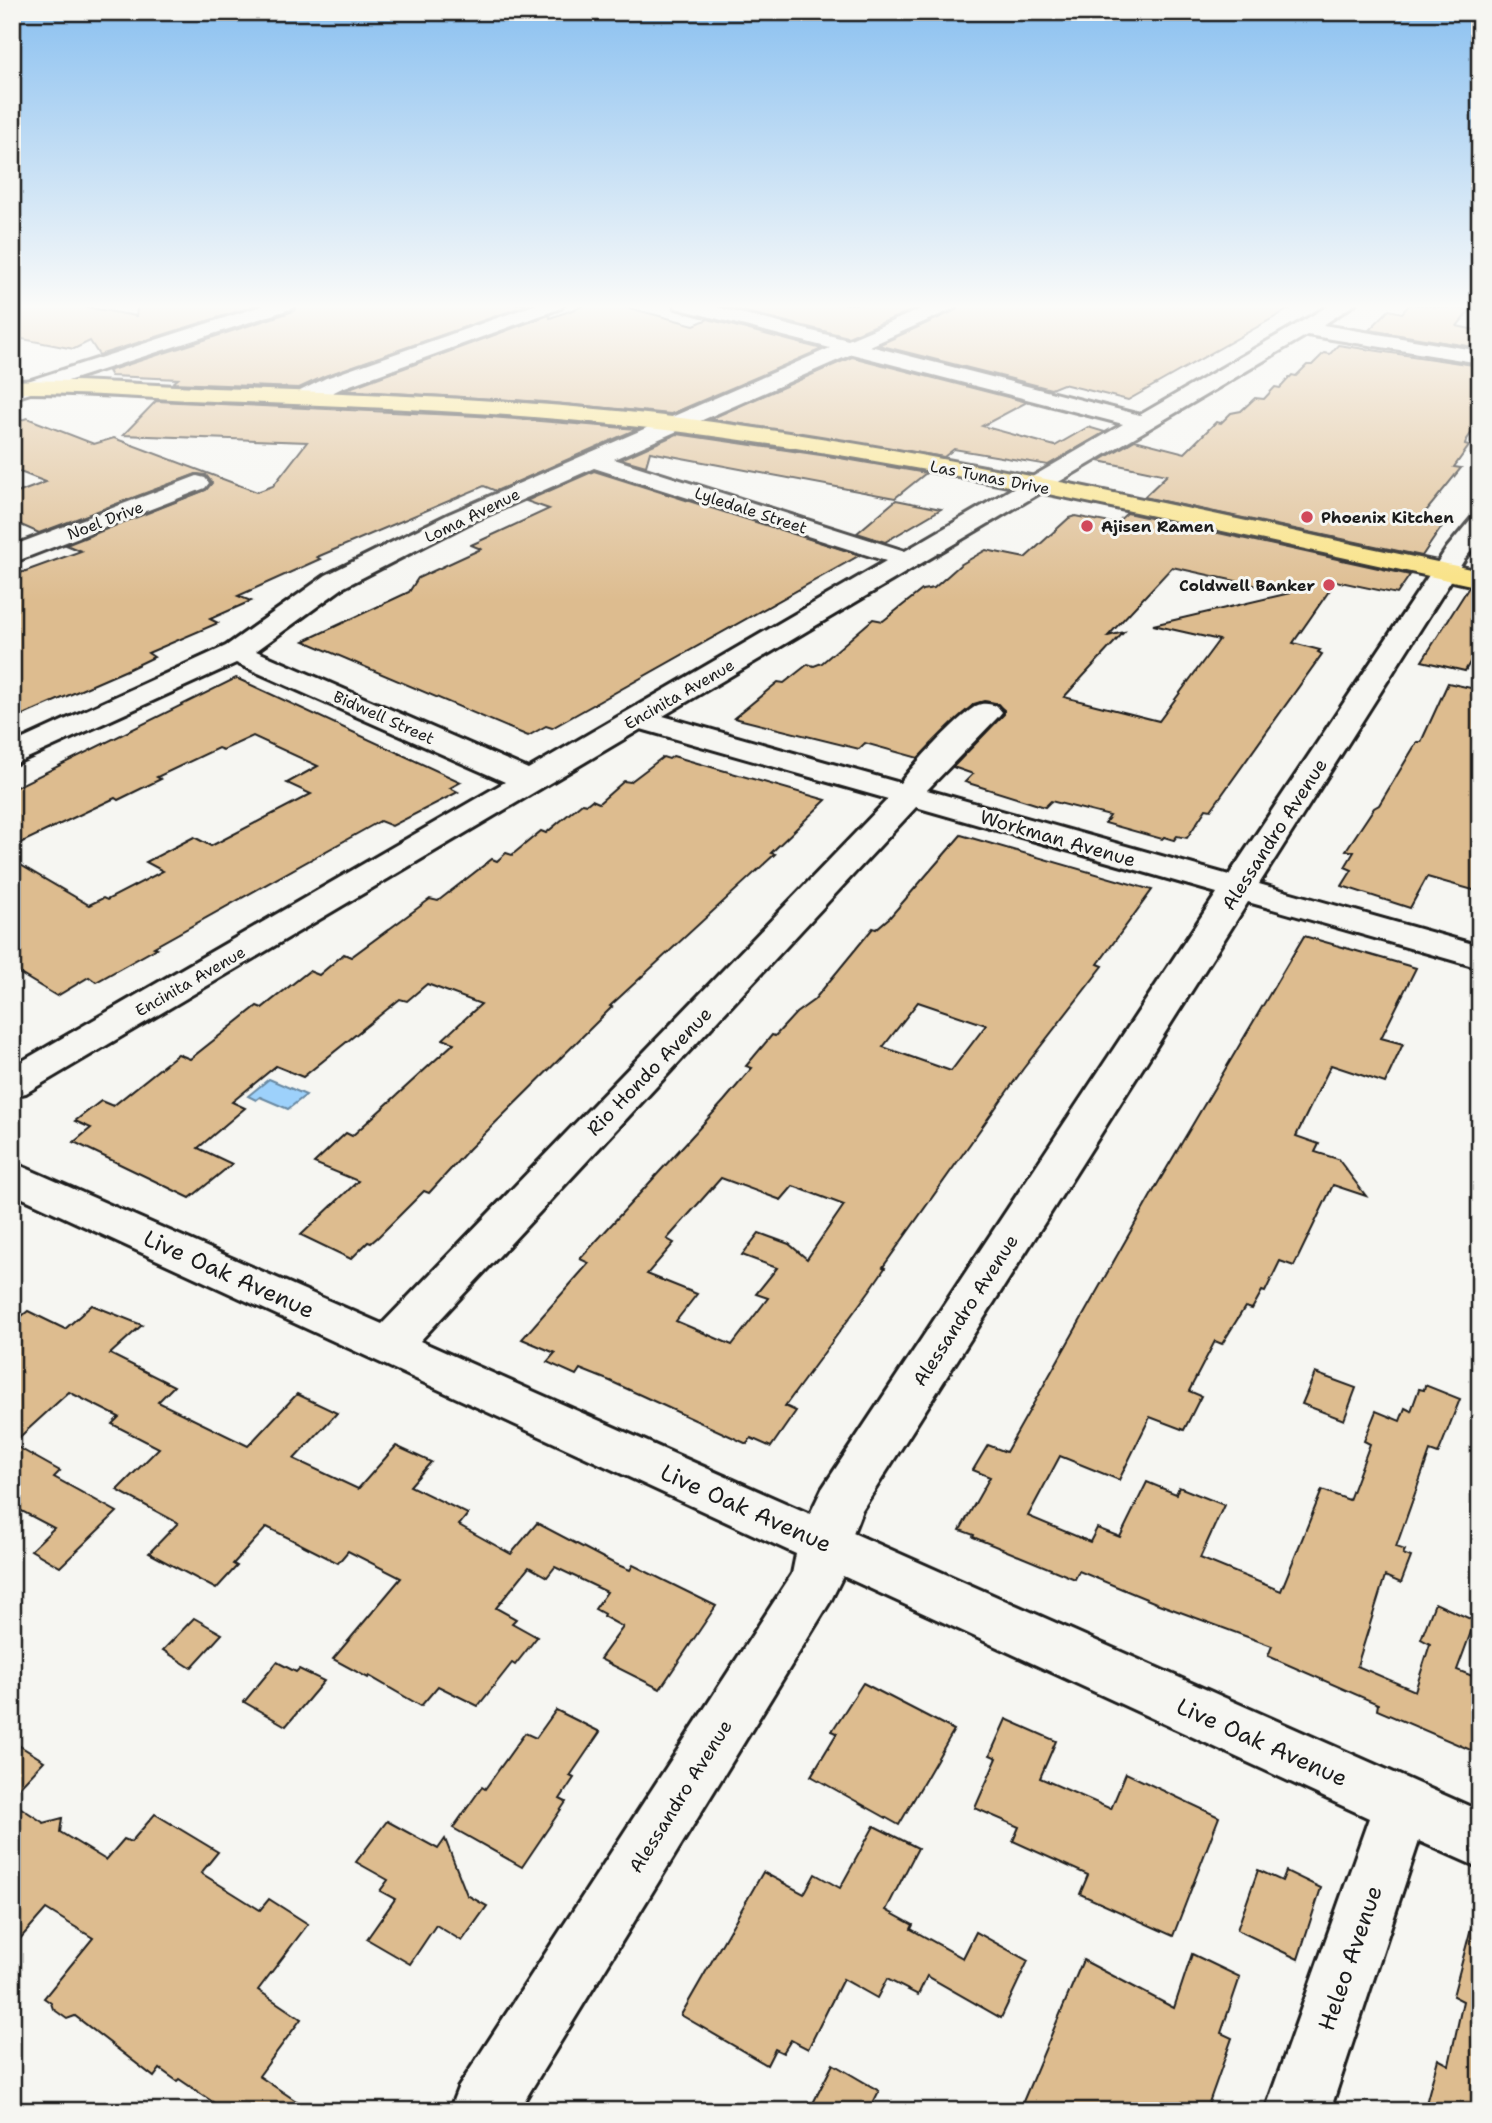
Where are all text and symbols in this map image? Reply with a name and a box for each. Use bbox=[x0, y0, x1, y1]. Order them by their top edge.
street label: Las Tunas Drive bbox=[928, 456, 1052, 499]
street label: Lyledale Street bbox=[692, 482, 810, 539]
street label: Loma Avenue bbox=[421, 483, 523, 548]
street label: Noel Drive bbox=[64, 496, 146, 545]
place label: Phoenix Kitchen bbox=[1321, 507, 1454, 528]
marker: Phoenix Kitchen bbox=[1299, 509, 1315, 525]
place label: Ajisen Ramen bbox=[1101, 516, 1215, 537]
marker: Ajisen Ramen bbox=[1079, 518, 1095, 534]
place label: Coldwell Banker bbox=[1179, 575, 1315, 596]
marker: Coldwell Banker bbox=[1321, 577, 1337, 593]
street label: Encinita Avenue bbox=[620, 654, 738, 734]
street label: Bidwell Street bbox=[330, 686, 438, 749]
street label: Alessandro Avenue bbox=[1216, 754, 1333, 915]
street label: Workman Avenue bbox=[977, 804, 1139, 873]
street label: Encinita Avenue bbox=[131, 941, 249, 1021]
street label: Rio Hondo Avenue bbox=[581, 1002, 717, 1141]
street label: Live Oak Avenue bbox=[139, 1223, 319, 1325]
street label: Alessandro Avenue bbox=[907, 1230, 1024, 1391]
street label: Live Oak Avenue bbox=[656, 1457, 836, 1559]
street label: Live Oak Avenue bbox=[1172, 1691, 1352, 1793]
street label: Alessandro Avenue bbox=[623, 1715, 738, 1878]
street label: Heleo Avenue bbox=[1311, 1881, 1389, 2035]

